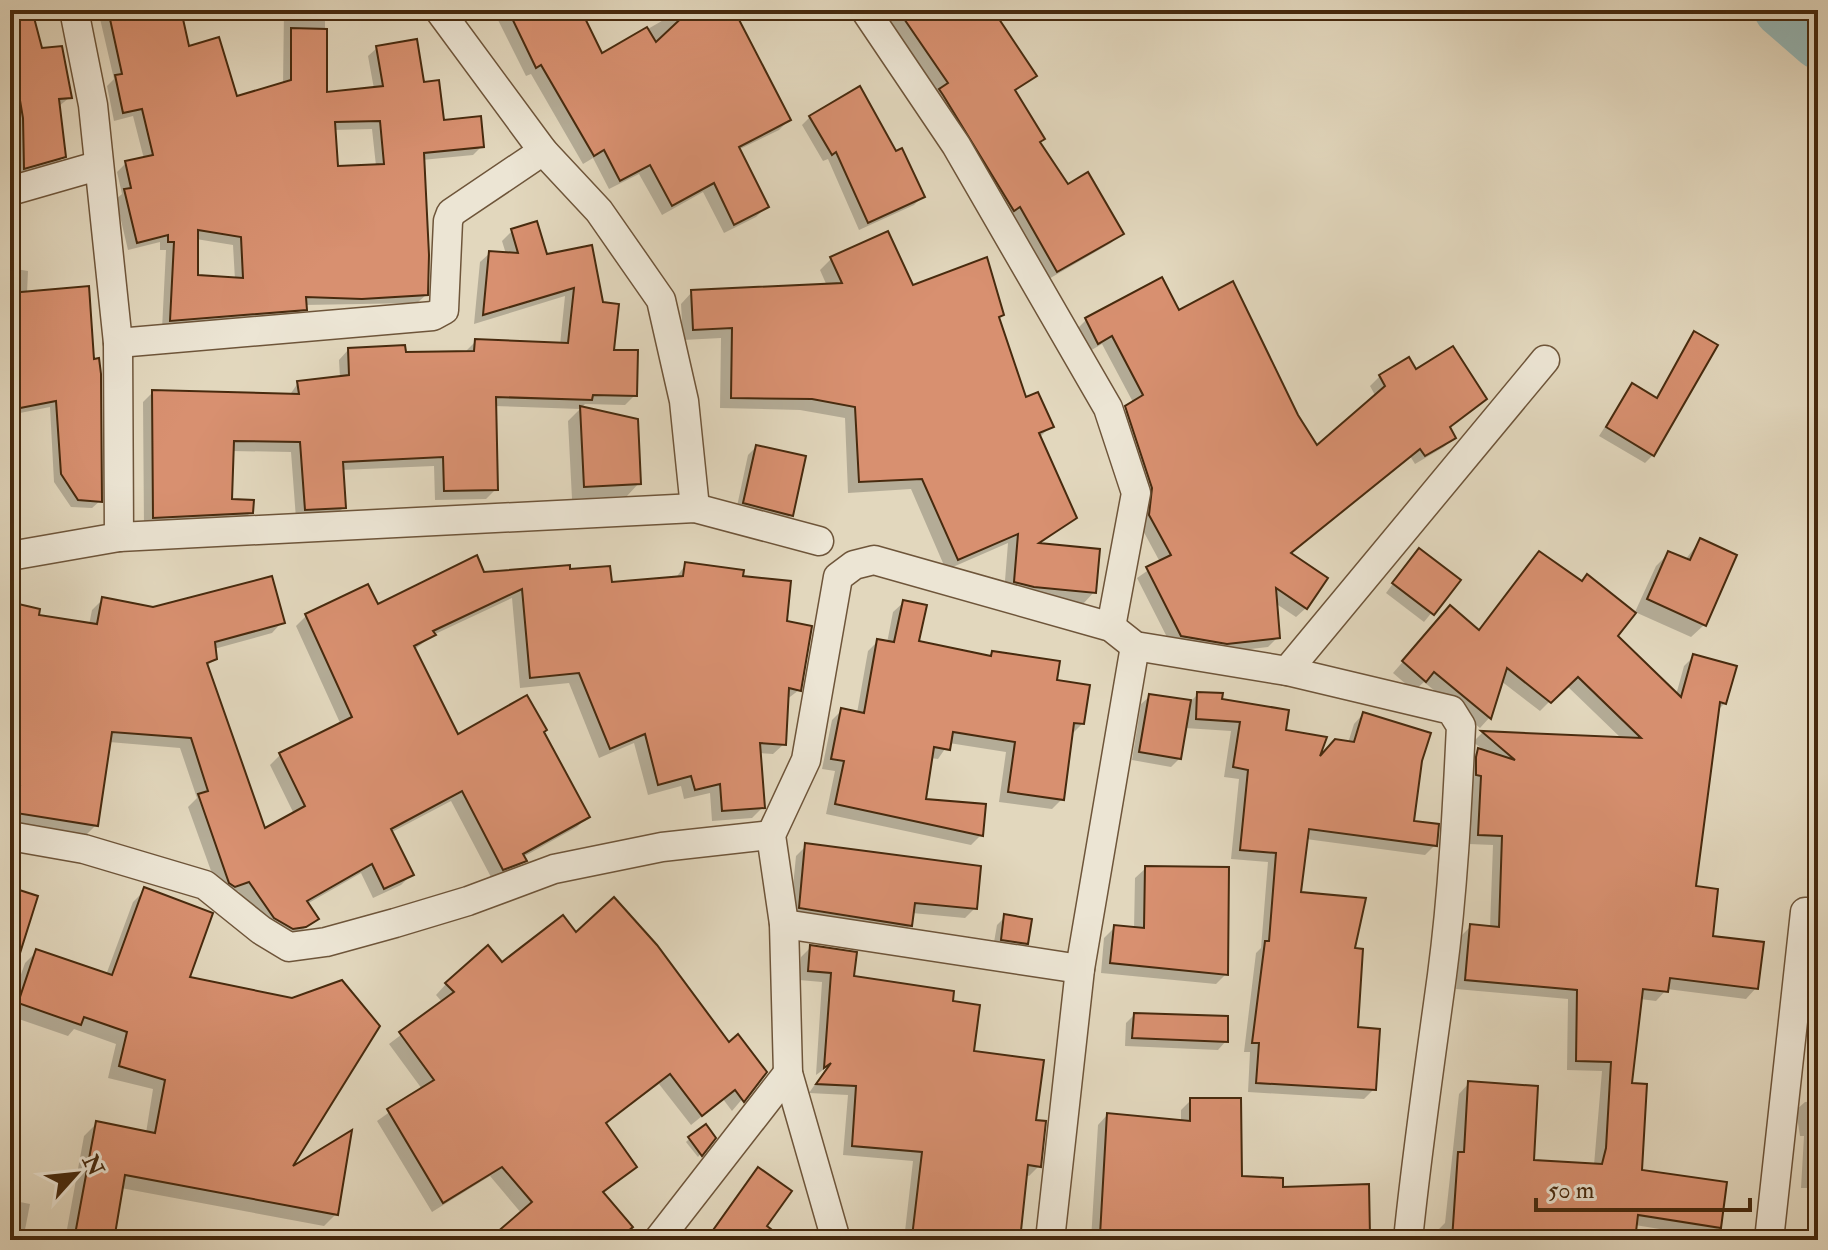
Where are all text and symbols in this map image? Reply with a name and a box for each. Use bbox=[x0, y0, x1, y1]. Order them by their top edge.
north arrow bbox=[36, 1134, 116, 1214]
text: N bbox=[76, 1149, 110, 1181]
scale bar bbox=[1536, 1162, 1750, 1212]
text: 50 m bbox=[1548, 1175, 1595, 1206]

